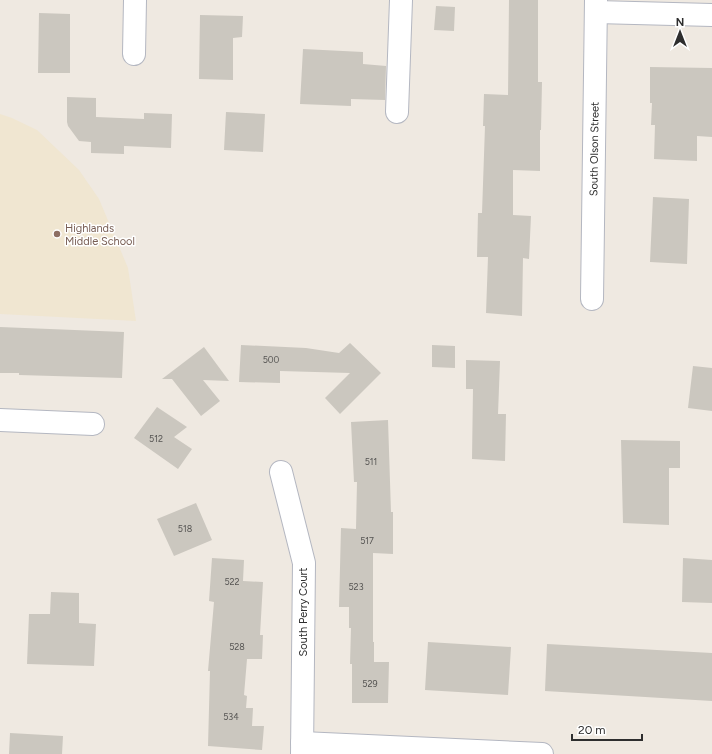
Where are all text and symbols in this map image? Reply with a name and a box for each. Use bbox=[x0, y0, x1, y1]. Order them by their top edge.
north arrow bbox=[660, 12, 700, 52]
text: N bbox=[676, 16, 684, 29]
street label: South Olson Street bbox=[587, 102, 602, 196]
place label: Highlands Middle School bbox=[65, 222, 135, 248]
marker: Highlands Middle School bbox=[52, 229, 62, 239]
house number: 500 bbox=[263, 354, 280, 365]
house number: 512 bbox=[149, 433, 163, 444]
house number: 511 bbox=[365, 456, 377, 467]
house number: 518 bbox=[178, 523, 193, 534]
house number: 517 bbox=[360, 535, 374, 546]
street label: South Perry Court bbox=[297, 568, 310, 656]
house number: 522 bbox=[224, 576, 240, 587]
house number: 523 bbox=[348, 581, 364, 592]
house number: 528 bbox=[229, 641, 245, 652]
house number: 529 bbox=[362, 678, 378, 689]
house number: 534 bbox=[223, 711, 239, 722]
scale bar bbox=[572, 716, 642, 742]
text: 20 m bbox=[578, 723, 606, 737]

